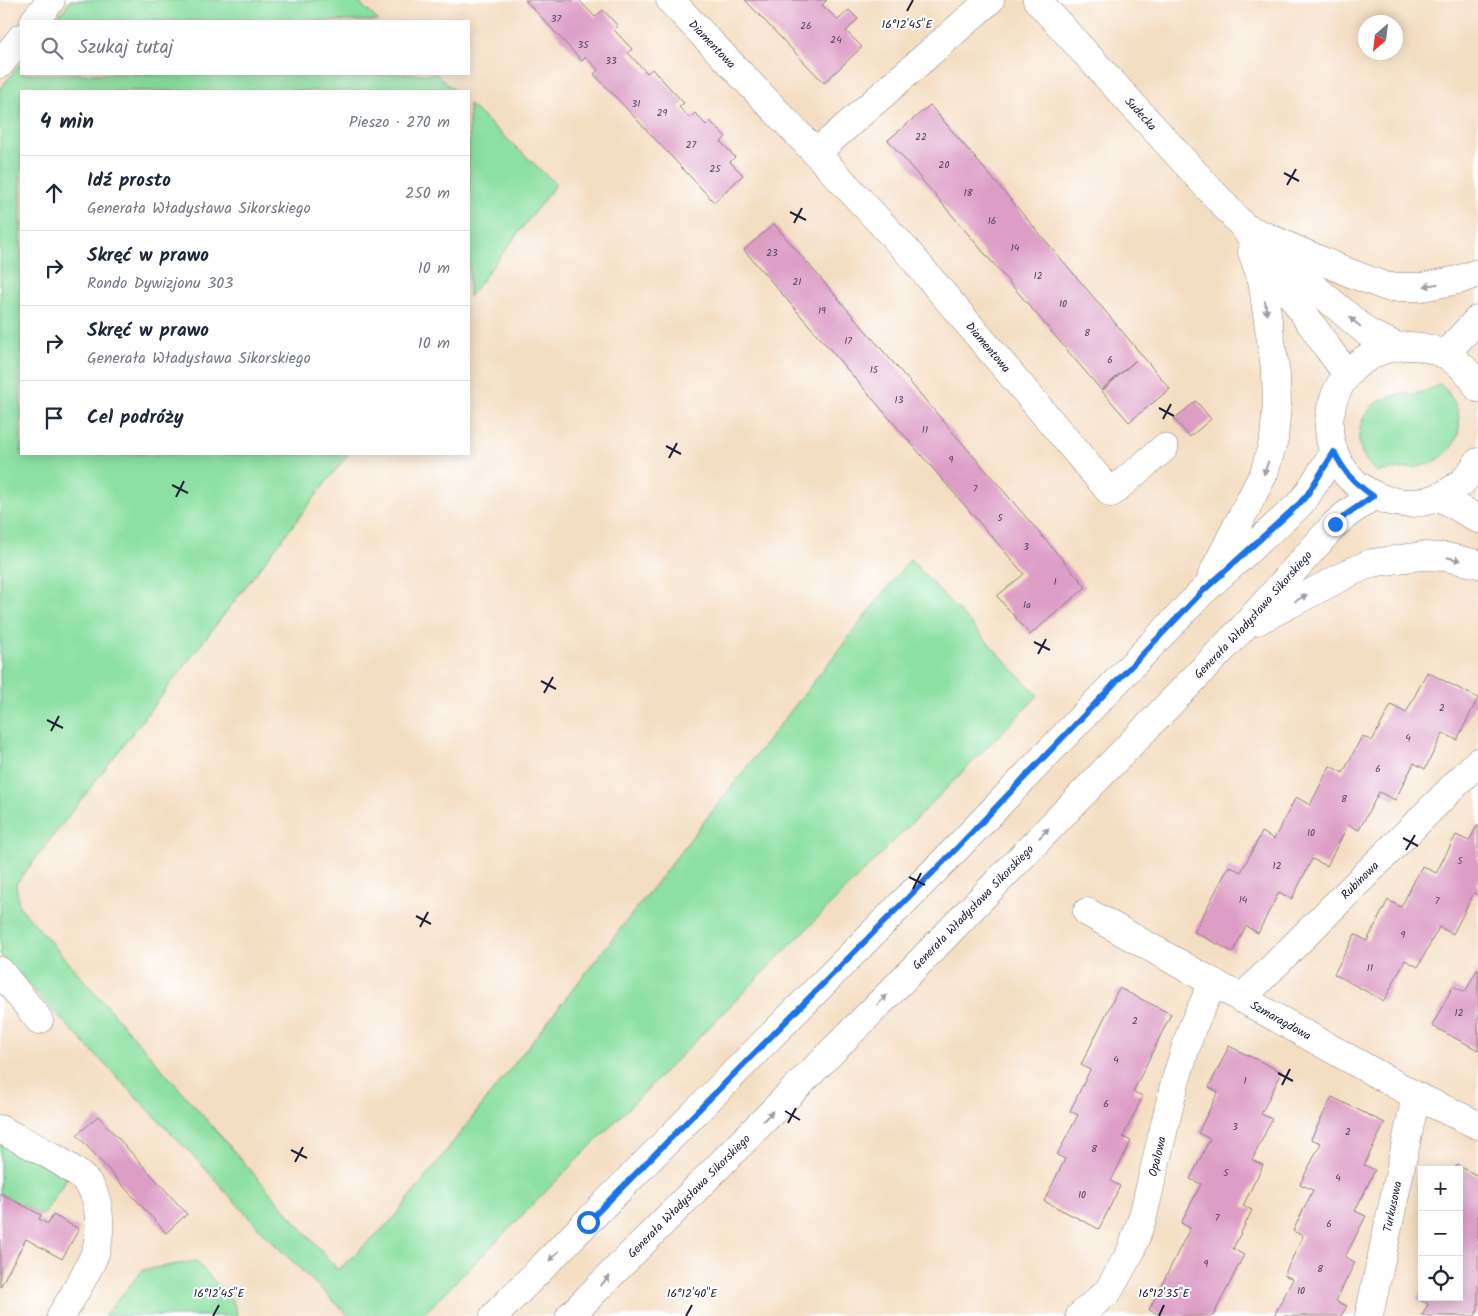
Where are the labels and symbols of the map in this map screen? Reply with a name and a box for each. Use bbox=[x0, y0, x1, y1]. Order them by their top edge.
house number: 37 bbox=[551, 11, 562, 27]
text: 16°12'45"E bbox=[881, 15, 933, 34]
north arrow bbox=[1358, 15, 1403, 60]
street label: Diamentowa bbox=[684, 16, 740, 74]
house number: 26 bbox=[800, 18, 812, 34]
house number: 24 bbox=[830, 32, 842, 48]
house number: 35 bbox=[577, 37, 589, 53]
house number: 33 bbox=[605, 53, 617, 69]
street label: Sudecka bbox=[1120, 93, 1161, 136]
house number: 31 bbox=[632, 96, 640, 112]
house number: 29 bbox=[657, 105, 667, 121]
house number: 22 bbox=[915, 129, 927, 145]
house number: 27 bbox=[686, 137, 697, 153]
house number: 20 bbox=[939, 157, 949, 173]
house number: 25 bbox=[709, 161, 721, 177]
house number: 18 bbox=[963, 185, 974, 201]
house number: 16 bbox=[988, 213, 996, 229]
house number: 14 bbox=[1011, 240, 1020, 256]
house number: 23 bbox=[766, 245, 778, 261]
house number: 12 bbox=[1034, 268, 1043, 284]
house number: 21 bbox=[793, 274, 801, 290]
one-way arrow bbox=[1423, 282, 1439, 290]
house number: 10 bbox=[1059, 296, 1067, 312]
one-way arrow bbox=[1262, 300, 1270, 316]
house number: 19 bbox=[818, 303, 826, 319]
one-way arrow bbox=[1348, 316, 1361, 327]
street label: Diamentowa bbox=[961, 318, 1015, 377]
house number: 8 bbox=[1084, 325, 1091, 341]
house number: 17 bbox=[844, 333, 852, 349]
house number: 6 bbox=[1107, 352, 1113, 368]
house number: 15 bbox=[870, 362, 879, 378]
house number: 13 bbox=[895, 392, 904, 408]
house number: 11 bbox=[922, 422, 928, 438]
house number: 9 bbox=[949, 452, 954, 468]
one-way arrow bbox=[1262, 461, 1270, 476]
house number: 7 bbox=[973, 481, 978, 497]
house number: 5 bbox=[997, 510, 1003, 526]
route end bbox=[1324, 513, 1347, 536]
house number: 3 bbox=[1023, 539, 1029, 555]
street label: Generała Władysława Sikorskiego bbox=[1190, 547, 1317, 683]
one-way arrow bbox=[1447, 555, 1462, 563]
house number: 1 bbox=[1053, 574, 1057, 590]
one-way arrow bbox=[1293, 594, 1308, 602]
house number: 1a bbox=[1023, 597, 1031, 613]
house number: 2 bbox=[1439, 700, 1445, 716]
house number: 4 bbox=[1405, 730, 1411, 746]
house number: 6 bbox=[1375, 761, 1381, 777]
house number: 8 bbox=[1341, 791, 1348, 807]
house number: 10 bbox=[1307, 825, 1315, 841]
one-way arrow bbox=[1038, 828, 1050, 840]
street label: Generała Władysława Sikorskiego bbox=[908, 840, 1039, 975]
house number: 5 bbox=[1457, 853, 1463, 869]
street label: Rubinowa bbox=[1337, 857, 1384, 904]
house number: 12 bbox=[1273, 858, 1282, 874]
house number: 14 bbox=[1239, 892, 1248, 908]
house number: 7 bbox=[1435, 893, 1440, 909]
house number: 9 bbox=[1401, 927, 1406, 943]
house number: 11 bbox=[1367, 960, 1373, 976]
one-way arrow bbox=[876, 995, 888, 1007]
street label: Szmaragdowa bbox=[1246, 996, 1315, 1046]
house number: 12 bbox=[1455, 1005, 1464, 1021]
house number: 2 bbox=[1132, 1013, 1138, 1029]
house number: 4 bbox=[1113, 1052, 1119, 1068]
house number: 1 bbox=[1243, 1073, 1247, 1089]
house number: 6 bbox=[1103, 1096, 1109, 1112]
one-way arrow bbox=[762, 1110, 774, 1122]
house number: 3 bbox=[1232, 1119, 1238, 1135]
house number: 2 bbox=[1345, 1124, 1351, 1140]
street label: Generała Władysława Sikorskiego bbox=[623, 1130, 755, 1263]
street label: Opalowa bbox=[1144, 1134, 1172, 1179]
house number: 8 bbox=[1091, 1141, 1098, 1157]
house number: 5 bbox=[1223, 1165, 1229, 1181]
house number: 4 bbox=[1335, 1170, 1341, 1186]
street label: Turkusowa bbox=[1378, 1179, 1408, 1234]
house number: 10 bbox=[1078, 1187, 1086, 1203]
house number: 7 bbox=[1215, 1210, 1220, 1226]
route start bbox=[577, 1211, 600, 1234]
house number: 6 bbox=[1326, 1216, 1332, 1232]
one-way arrow bbox=[548, 1250, 560, 1262]
house number: 9 bbox=[1204, 1256, 1209, 1272]
house number: 8 bbox=[1317, 1261, 1324, 1277]
one-way arrow bbox=[598, 1276, 610, 1288]
house number: 10 bbox=[1297, 1283, 1305, 1299]
text: 16°12'45"E bbox=[193, 1284, 245, 1303]
text: 16°12'40"E bbox=[667, 1284, 718, 1303]
text: 16°12'35"E bbox=[1138, 1284, 1191, 1303]

